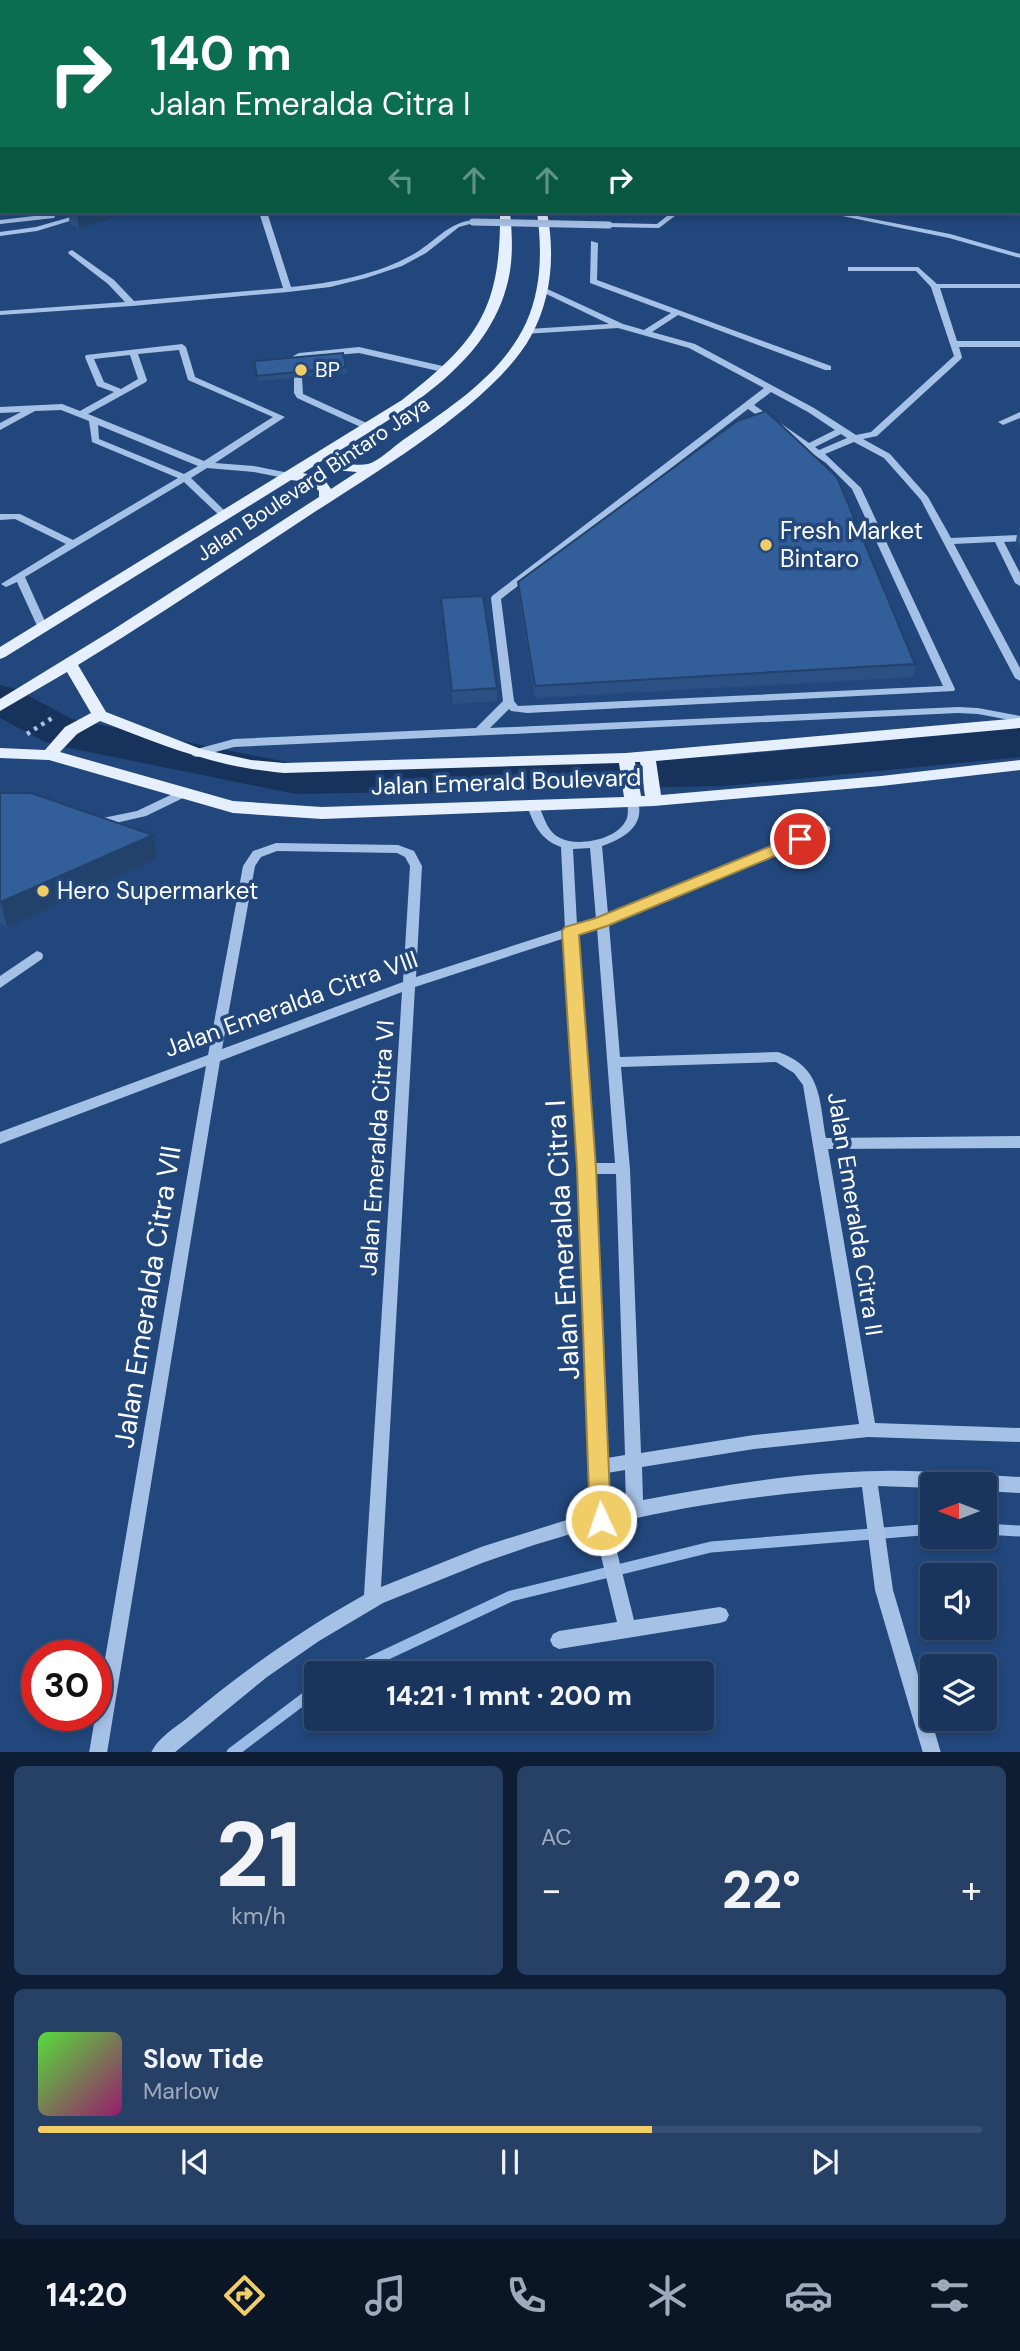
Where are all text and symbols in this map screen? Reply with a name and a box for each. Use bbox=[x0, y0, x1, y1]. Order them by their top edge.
text: 140 m bbox=[150, 21, 292, 85]
icon: right bbox=[35, 28, 126, 119]
text: Jalan Emeralda Citra I bbox=[150, 83, 470, 125]
icon: left bbox=[382, 161, 420, 199]
icon: ahead bbox=[455, 161, 493, 199]
icon: ahead bbox=[528, 161, 566, 199]
icon: right bbox=[601, 161, 639, 199]
place label: BP bbox=[315, 356, 340, 384]
marker: BP bbox=[293, 362, 309, 378]
street label: Jalan Boulevard Bintaro Jaya bbox=[191, 390, 435, 568]
place label: Fresh Market Bintaro bbox=[780, 515, 923, 574]
marker: Fresh Market Bintaro bbox=[758, 537, 774, 553]
street label: Jalan Emerald Boulevard bbox=[370, 761, 642, 802]
pin bbox=[770, 809, 830, 869]
icon: arrive bbox=[781, 820, 819, 858]
place label: Hero Supermarket bbox=[57, 875, 258, 906]
marker: Hero Supermarket bbox=[35, 883, 51, 899]
street label: Jalan Emeralda Citra VIII bbox=[160, 943, 422, 1064]
street label: Jalan Emeralda Citra VI bbox=[352, 1019, 401, 1277]
street label: Jalan Emeralda Citra II bbox=[821, 1090, 890, 1338]
street label: Jalan Emeralda Citra I bbox=[537, 1099, 588, 1381]
street label: Jalan Emeralda Citra VII bbox=[105, 1143, 190, 1451]
north arrow bbox=[920, 1472, 998, 1549]
map controls bbox=[920, 1472, 997, 1731]
position arrow bbox=[564, 1483, 638, 1557]
button: sound bbox=[920, 1563, 997, 1640]
speed limit sign: 30 bbox=[21, 1640, 112, 1731]
button: layers bbox=[920, 1654, 997, 1731]
text: 14:21 · 1 mnt · 200 m bbox=[386, 1679, 632, 1713]
text: 21 bbox=[216, 1796, 301, 1914]
text: AC bbox=[541, 1822, 572, 1852]
text: 22° bbox=[722, 1856, 801, 1924]
text: − bbox=[541, 1865, 562, 1915]
text: + bbox=[961, 1865, 982, 1915]
text: km/h bbox=[231, 1901, 286, 1931]
text: Slow Tide bbox=[143, 2042, 264, 2076]
text: Marlow bbox=[143, 2076, 219, 2106]
icon: previous bbox=[176, 2143, 214, 2181]
icon: pause bbox=[491, 2143, 529, 2181]
icon: next bbox=[806, 2143, 844, 2181]
icon: directions bbox=[220, 2271, 269, 2320]
icon: music bbox=[361, 2271, 410, 2320]
icon: phone bbox=[502, 2271, 551, 2320]
icon: climate bbox=[643, 2271, 692, 2320]
icon: car bbox=[784, 2271, 833, 2320]
icon: filters bbox=[925, 2271, 974, 2320]
text: 14:20 bbox=[46, 2274, 127, 2316]

